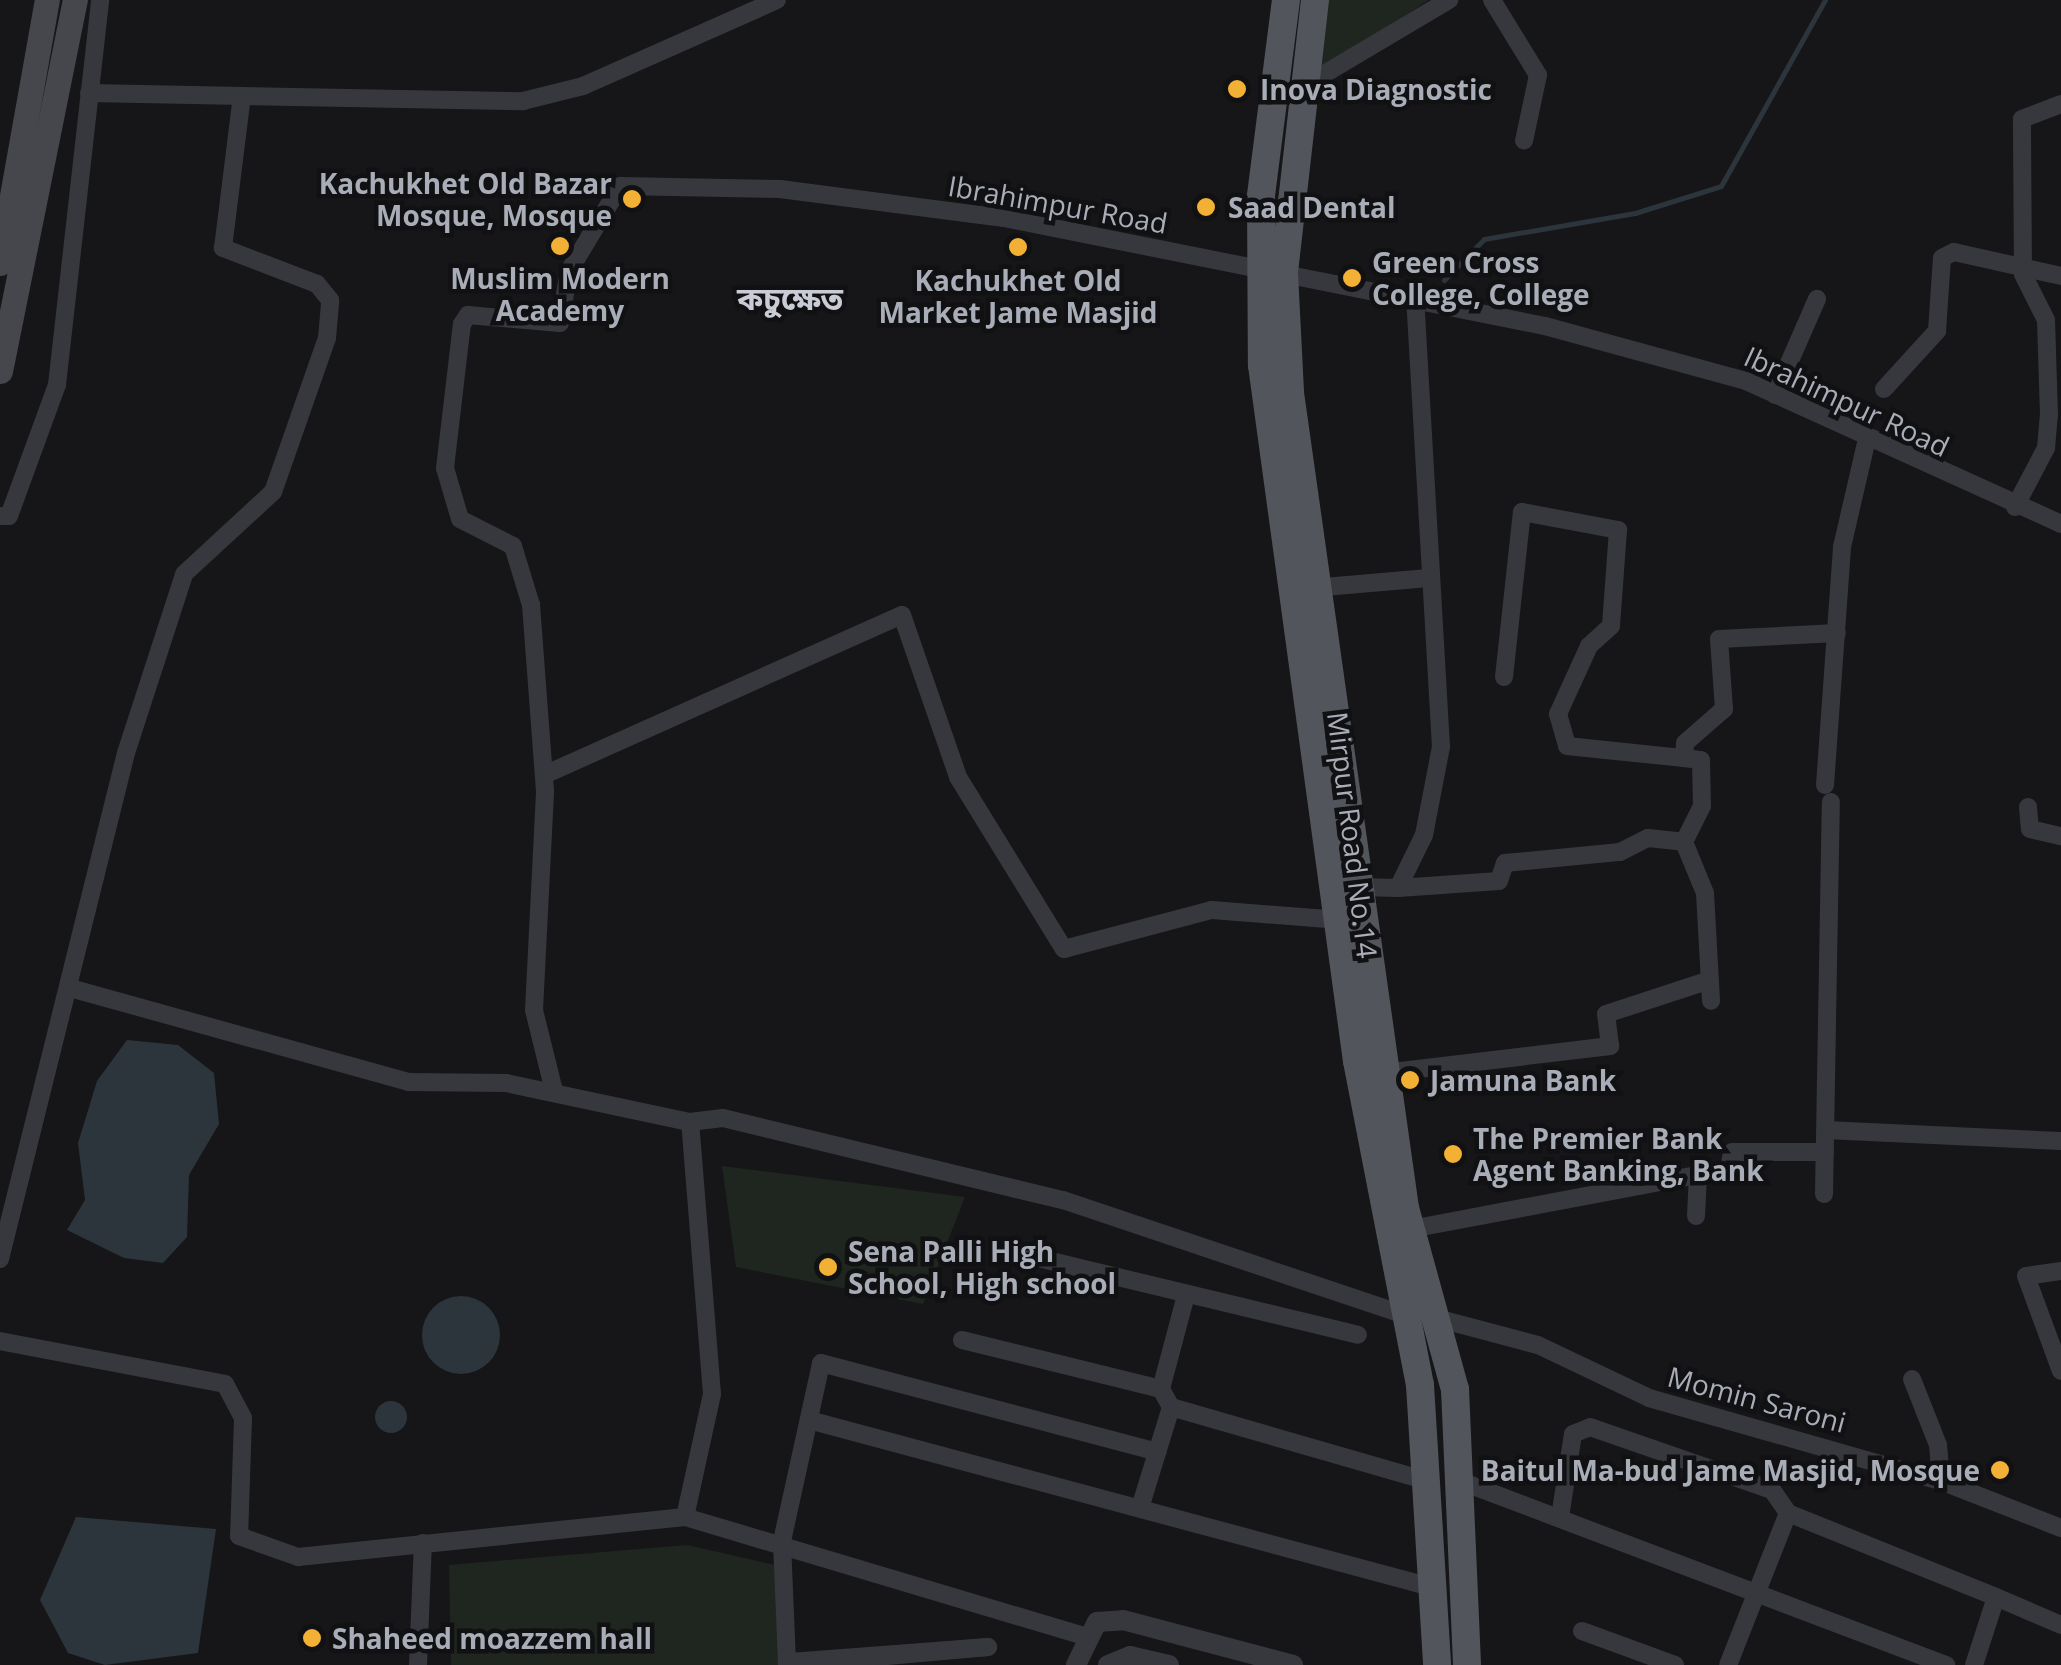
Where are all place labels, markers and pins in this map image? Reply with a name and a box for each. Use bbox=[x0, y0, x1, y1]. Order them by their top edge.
place label: Inova Diagnostic bbox=[1260, 72, 1492, 106]
marker: Inova Diagnostic bbox=[1224, 76, 1250, 102]
place label: Kachukhet Old Bazar Mosque, Mosque bbox=[319, 166, 612, 232]
marker: Kachukhet Old Bazar Mosque, Mosque bbox=[621, 188, 643, 210]
place label: Saad Dental bbox=[1228, 190, 1396, 224]
marker: Saad Dental bbox=[1193, 194, 1219, 220]
marker: Muslim Modern Academy bbox=[549, 235, 571, 257]
marker: Kachukhet Old Market Jame Masjid bbox=[1007, 236, 1029, 258]
place label: Green Cross College, College bbox=[1372, 245, 1590, 311]
place label: Muslim Modern Academy bbox=[450, 261, 670, 327]
place label: Kachukhet Old Market Jame Masjid bbox=[879, 263, 1157, 329]
marker: Green Cross College, College bbox=[1341, 267, 1363, 289]
place label: Jamuna Bank bbox=[1430, 1063, 1616, 1097]
marker: Jamuna Bank bbox=[1399, 1069, 1421, 1091]
place label: The Premier Bank Agent Banking, Bank bbox=[1473, 1121, 1764, 1187]
marker: The Premier Bank Agent Banking, Bank bbox=[1442, 1143, 1464, 1165]
place label: Sena Palli High School, High school bbox=[848, 1234, 1116, 1300]
marker: Sena Palli High School, High school bbox=[817, 1256, 839, 1278]
place label: Baitul Ma-bud Jame Masjid, Mosque bbox=[1481, 1453, 1980, 1487]
marker: Baitul Ma-bud Jame Masjid, Mosque bbox=[1989, 1459, 2011, 1481]
place label: Shaheed moazzem hall bbox=[332, 1621, 652, 1655]
marker: Shaheed moazzem hall bbox=[301, 1627, 323, 1649]

